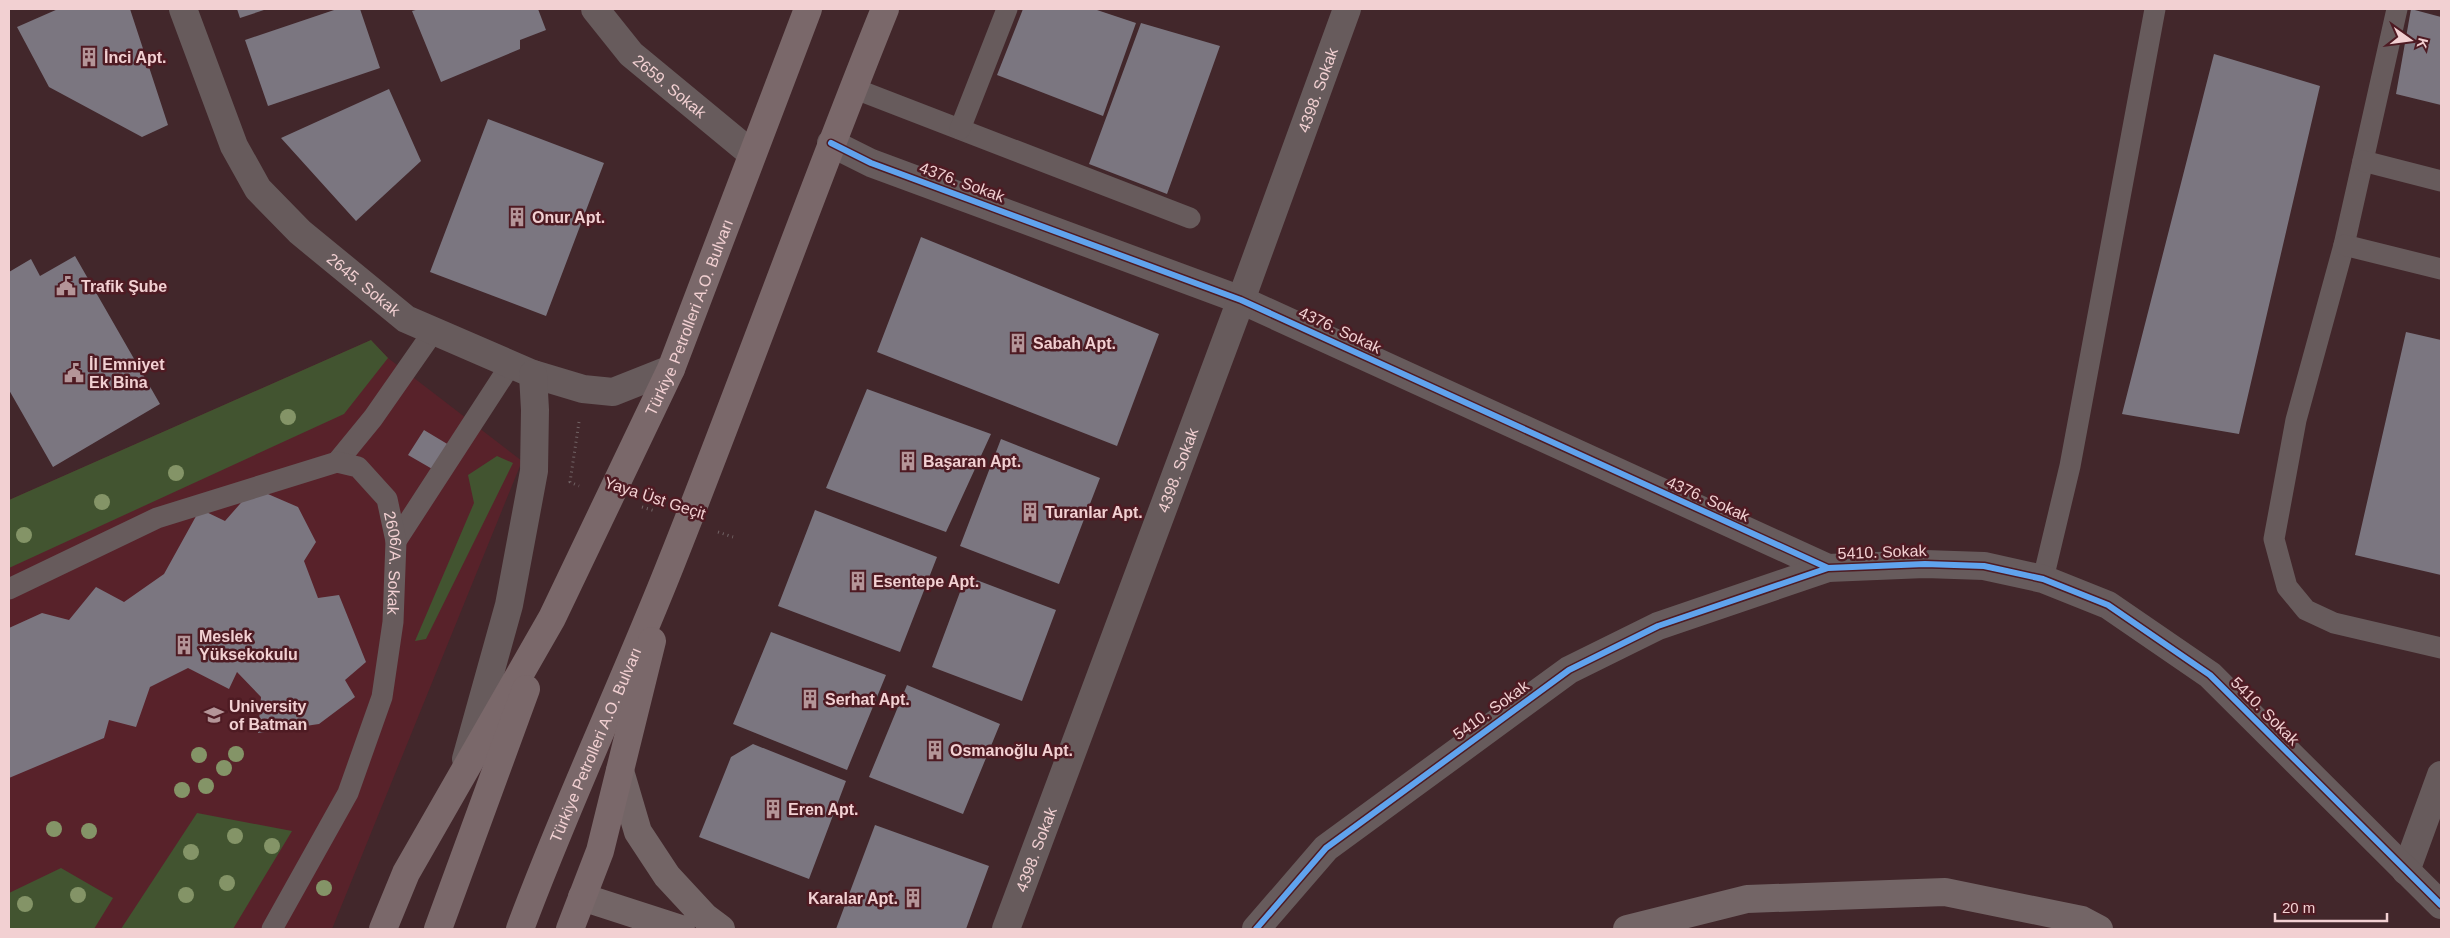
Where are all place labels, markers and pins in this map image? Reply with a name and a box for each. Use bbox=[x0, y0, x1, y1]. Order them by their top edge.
building icon: İnci Apt. bbox=[78, 46, 100, 68]
place label: İnci Apt. bbox=[104, 49, 167, 66]
building icon: Onur Apt. bbox=[506, 206, 528, 228]
place label: Onur Apt. bbox=[532, 209, 605, 226]
public building icon: Trafik Şube bbox=[55, 275, 77, 297]
place label: Trafik Şube bbox=[81, 278, 167, 295]
building icon: Sabah Apt. bbox=[1007, 332, 1029, 354]
place label: Sabah Apt. bbox=[1033, 335, 1116, 352]
place label: İl Emniyet Ek Bina bbox=[89, 356, 165, 391]
public building icon: İl Emniyet Ek Bina bbox=[63, 362, 85, 384]
building icon: Başaran Apt. bbox=[897, 450, 919, 472]
place label: Başaran Apt. bbox=[923, 453, 1021, 470]
building icon: Turanlar Apt. bbox=[1019, 501, 1041, 523]
place label: Turanlar Apt. bbox=[1045, 504, 1143, 521]
building icon: Esentepe Apt. bbox=[847, 570, 869, 592]
place label: Esentepe Apt. bbox=[873, 573, 979, 590]
place label: Meslek Yüksekokulu bbox=[199, 628, 298, 663]
building icon: Meslek Yüksekokulu bbox=[173, 634, 195, 656]
building icon: Serhat Apt. bbox=[799, 688, 821, 710]
place label: Serhat Apt. bbox=[825, 691, 910, 708]
place label: University of Batman bbox=[229, 698, 307, 733]
school or university icon: University of Batman bbox=[203, 704, 225, 726]
building icon: Osmanoğlu Apt. bbox=[924, 739, 946, 761]
place label: Osmanoğlu Apt. bbox=[950, 742, 1073, 759]
building icon: Eren Apt. bbox=[762, 798, 784, 820]
place label: Eren Apt. bbox=[788, 801, 859, 818]
building icon: Karalar Apt. bbox=[902, 887, 924, 909]
place label: Karalar Apt. bbox=[808, 890, 898, 907]

